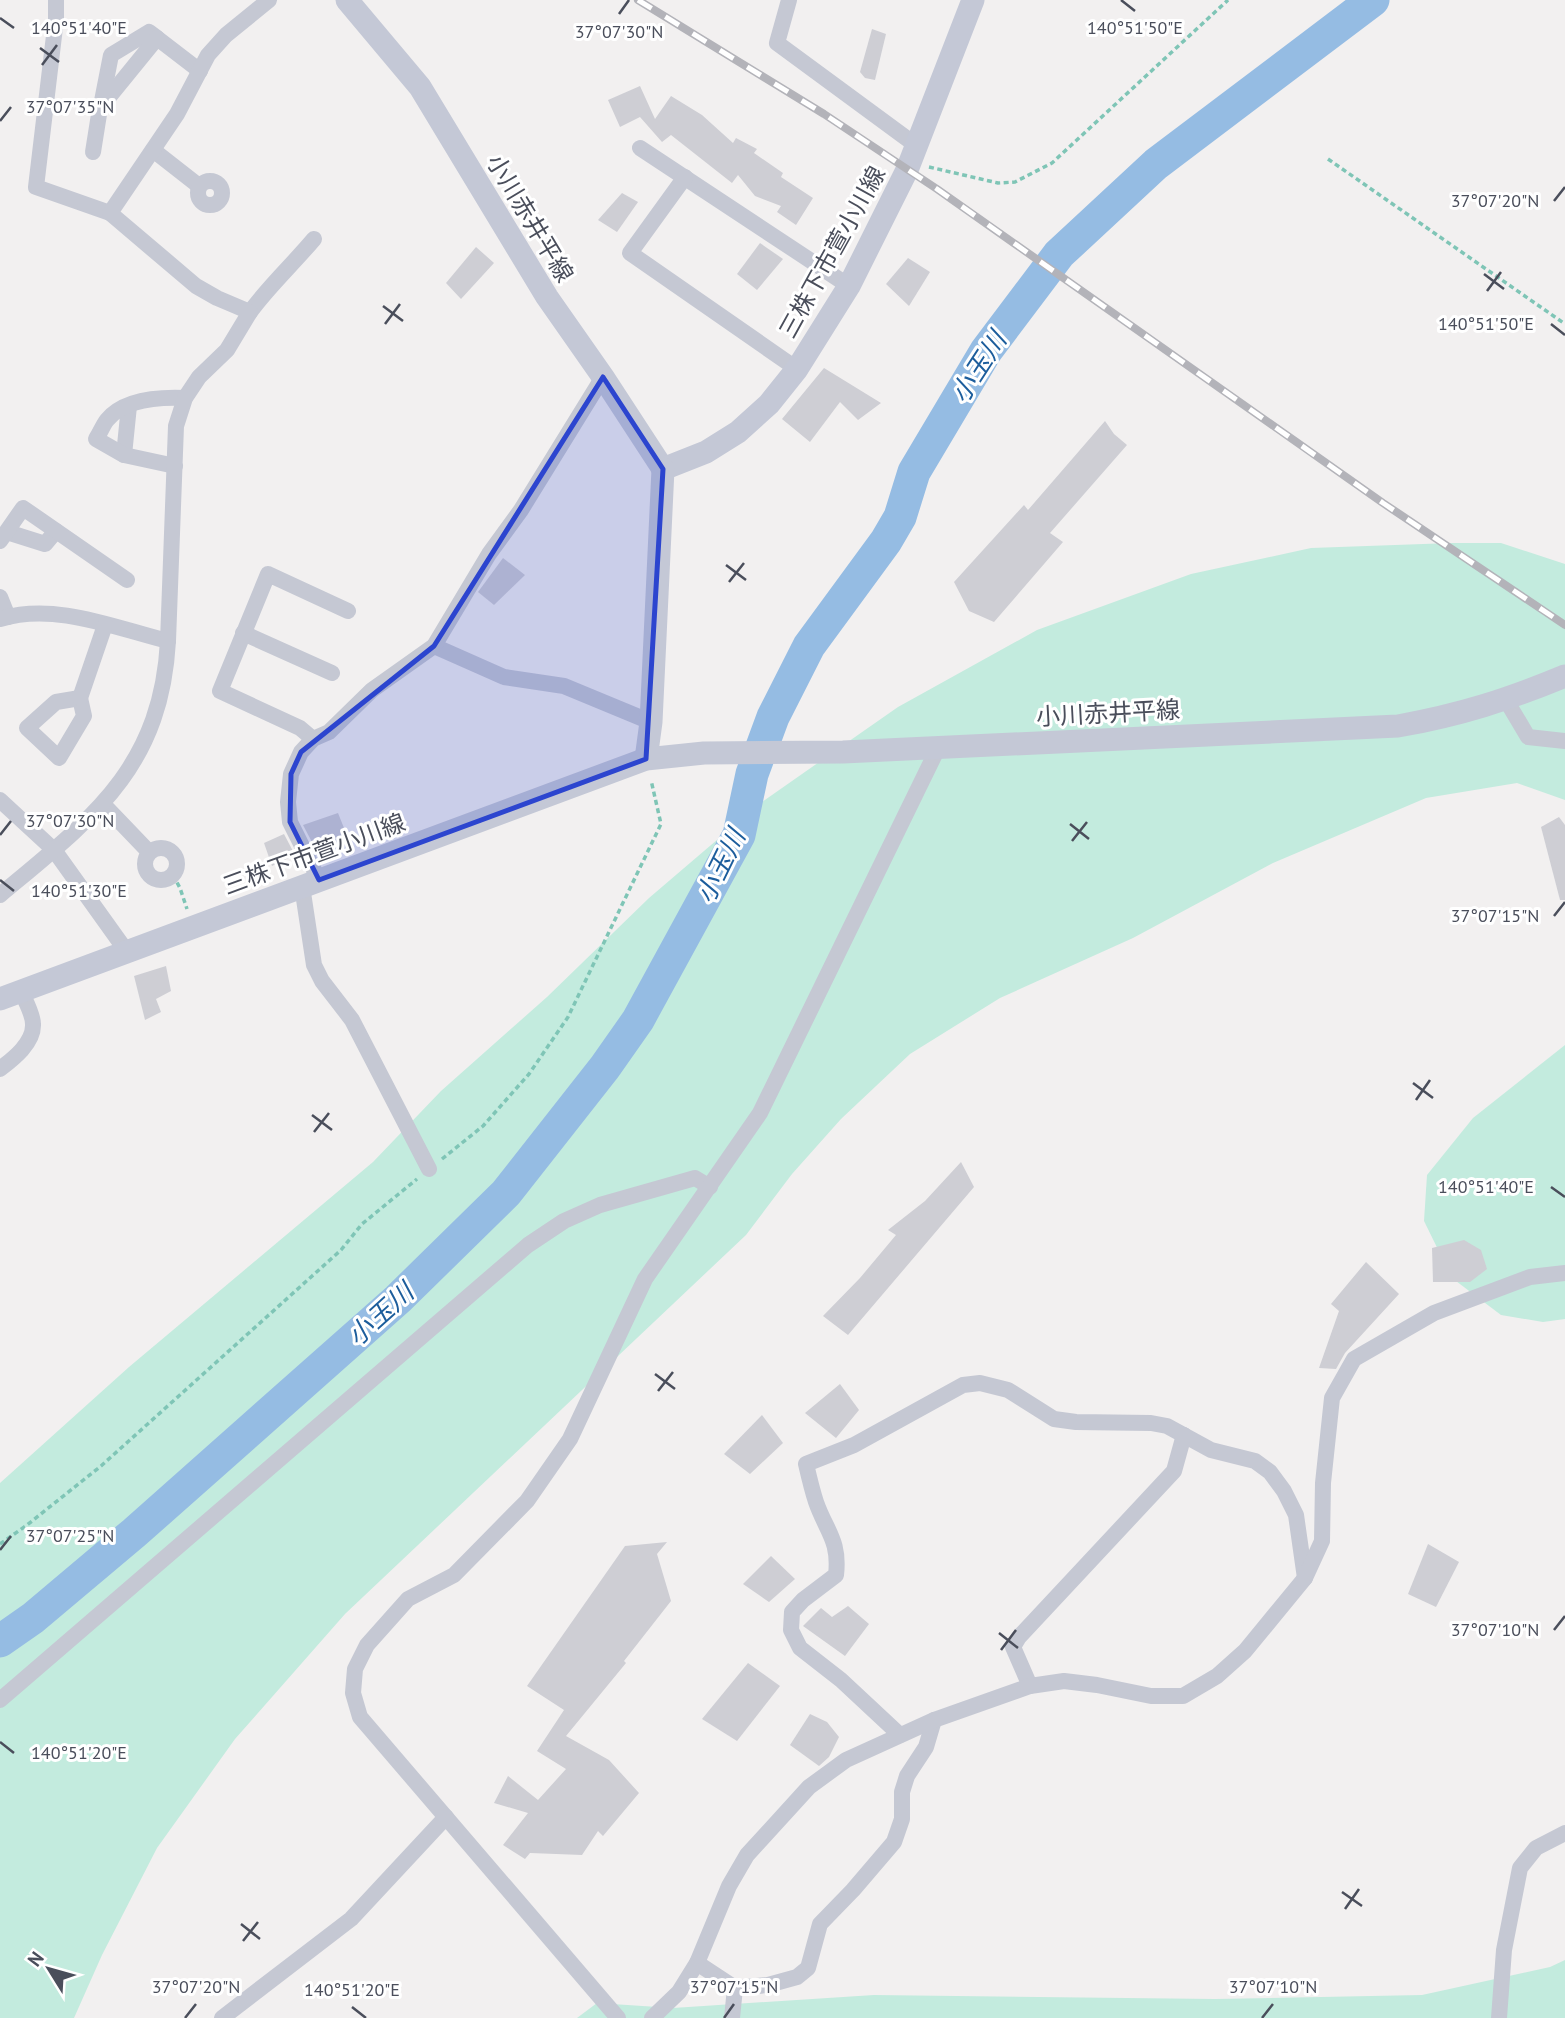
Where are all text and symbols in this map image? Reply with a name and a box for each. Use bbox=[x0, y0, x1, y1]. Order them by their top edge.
text: 140°51'40"E bbox=[31, 16, 127, 39]
text: 140°51'50"E bbox=[1087, 16, 1183, 39]
text: 37°07'30"N bbox=[575, 20, 663, 43]
text: 37°07'35"N bbox=[26, 95, 114, 118]
street label: 小川赤井平線 bbox=[480, 148, 580, 288]
street label: 三株下市萱小川線 bbox=[772, 161, 892, 343]
text: 37°07'20"N bbox=[1451, 189, 1539, 212]
text: 140°51'50"E bbox=[1438, 312, 1534, 335]
water label: 小玉川 bbox=[943, 323, 1015, 409]
street label: 小川赤井平線 bbox=[1035, 694, 1181, 732]
street label: 三株下市萱小川線 bbox=[218, 807, 410, 901]
text: 37°07'30"N bbox=[26, 809, 114, 832]
water label: 小玉川 bbox=[688, 821, 753, 908]
text: 140°51'30"E bbox=[31, 879, 127, 902]
text: 37°07'15"N bbox=[1451, 904, 1539, 927]
text: 140°51'40"E bbox=[1438, 1175, 1534, 1198]
water label: 小玉川 bbox=[340, 1274, 422, 1352]
text: 37°07'25"N bbox=[26, 1524, 114, 1547]
text: 37°07'10"N bbox=[1451, 1618, 1539, 1641]
text: 140°51'20"E bbox=[31, 1741, 127, 1764]
north arrow bbox=[14, 1934, 84, 2004]
text: N bbox=[22, 1947, 49, 1971]
text: 37°07'20"N bbox=[152, 1975, 240, 1998]
text: 37°07'15"N bbox=[690, 1975, 778, 1998]
text: 37°07'10"N bbox=[1229, 1975, 1317, 1998]
text: 140°51'20"E bbox=[304, 1978, 400, 2001]

